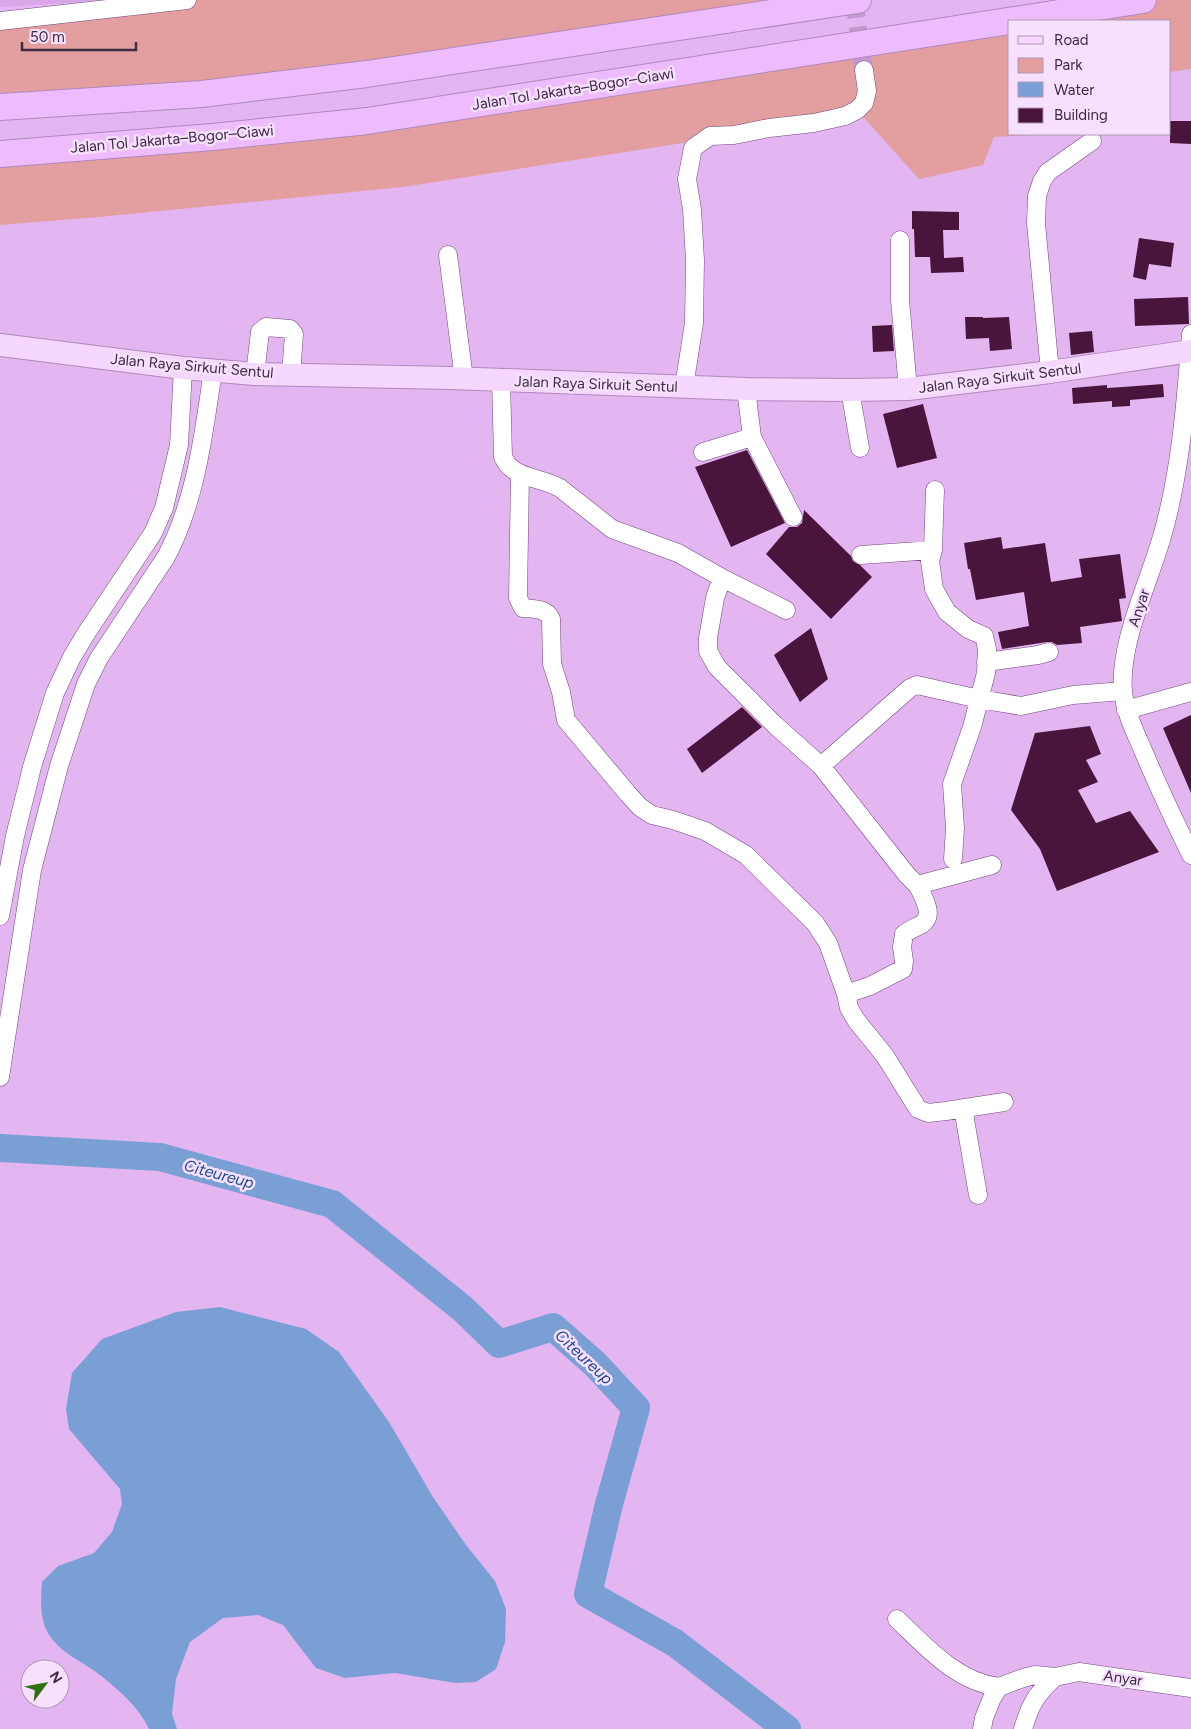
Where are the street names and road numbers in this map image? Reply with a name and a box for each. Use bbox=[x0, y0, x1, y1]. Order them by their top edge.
street label: Jalan Tol Jakarta–Bogor–Ciawi bbox=[471, 64, 675, 114]
street label: Jalan Tol Jakarta–Bogor–Ciawi bbox=[70, 121, 274, 157]
street label: Jalan Raya Sirkuit Sentul bbox=[110, 350, 274, 382]
street label: Jalan Raya Sirkuit Sentul bbox=[918, 359, 1082, 397]
street label: Jalan Raya Sirkuit Sentul bbox=[514, 372, 678, 396]
street label: Anyar bbox=[1124, 587, 1154, 629]
street label: Anyar bbox=[1103, 1666, 1143, 1690]

